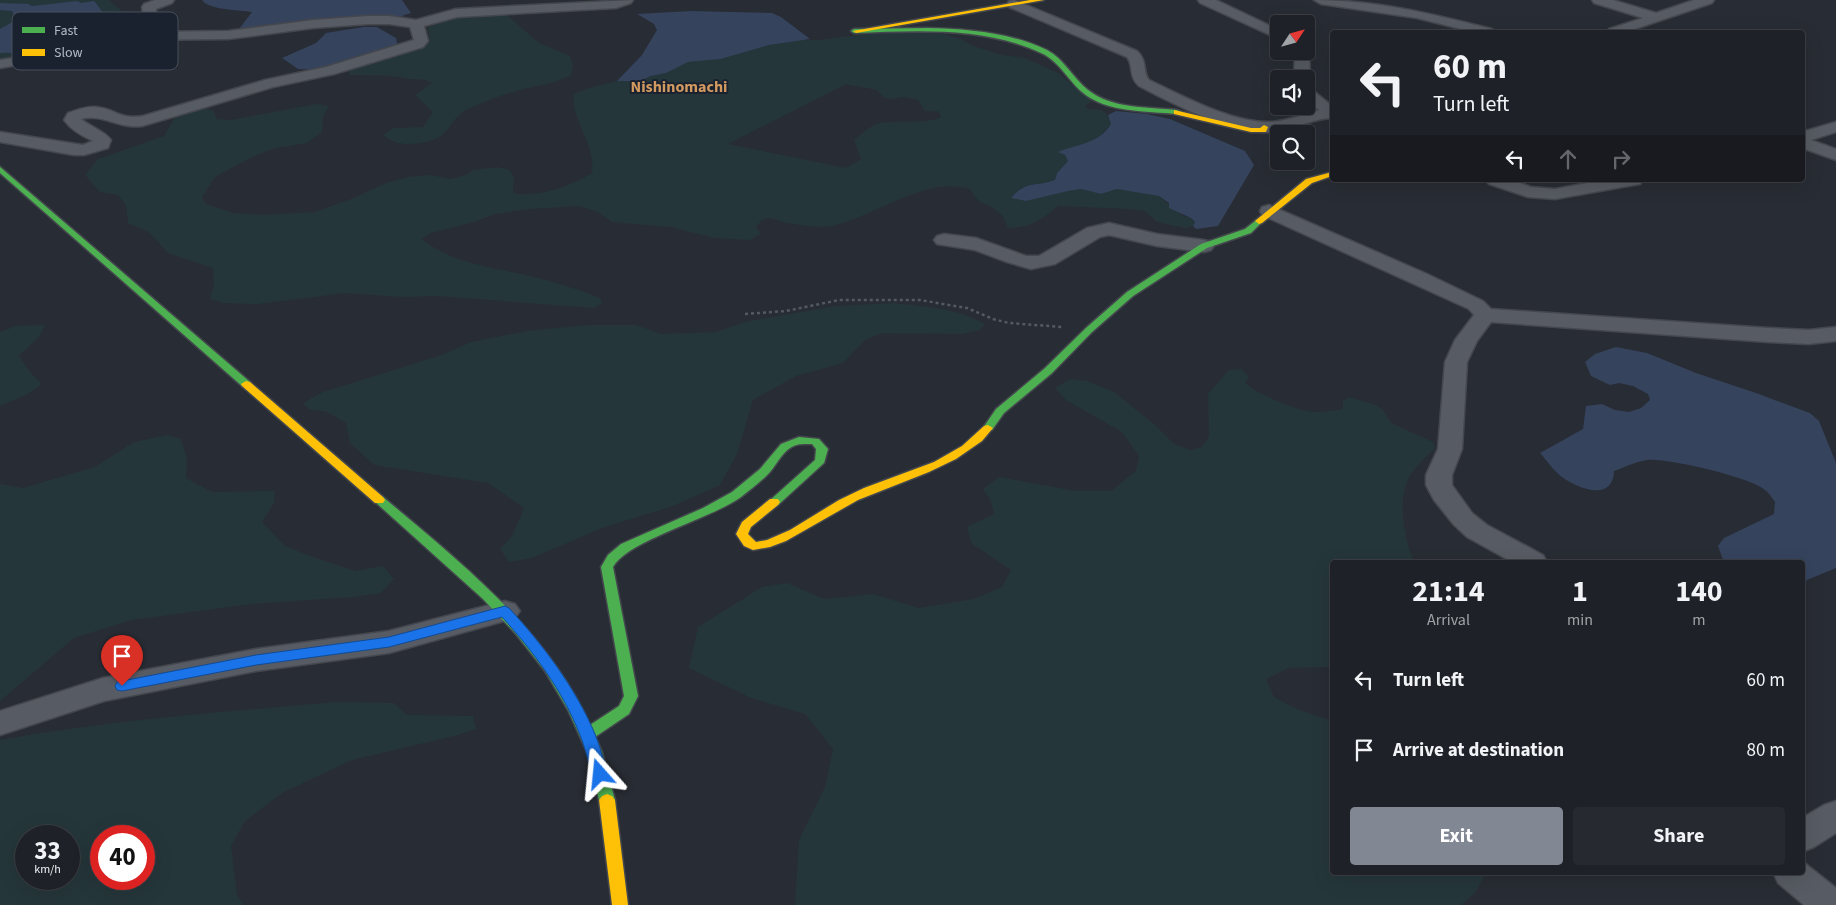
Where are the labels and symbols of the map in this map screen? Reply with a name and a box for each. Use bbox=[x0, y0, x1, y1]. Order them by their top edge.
legend bbox=[12, 12, 178, 70]
north arrow bbox=[1270, 15, 1315, 60]
text: Fast bbox=[54, 21, 78, 41]
text: Slow bbox=[54, 43, 83, 63]
district label: Nishinomachi bbox=[631, 76, 727, 98]
pin bbox=[101, 635, 143, 686]
position arrow bbox=[573, 747, 625, 799]
speed limit sign: 40 bbox=[90, 825, 155, 890]

